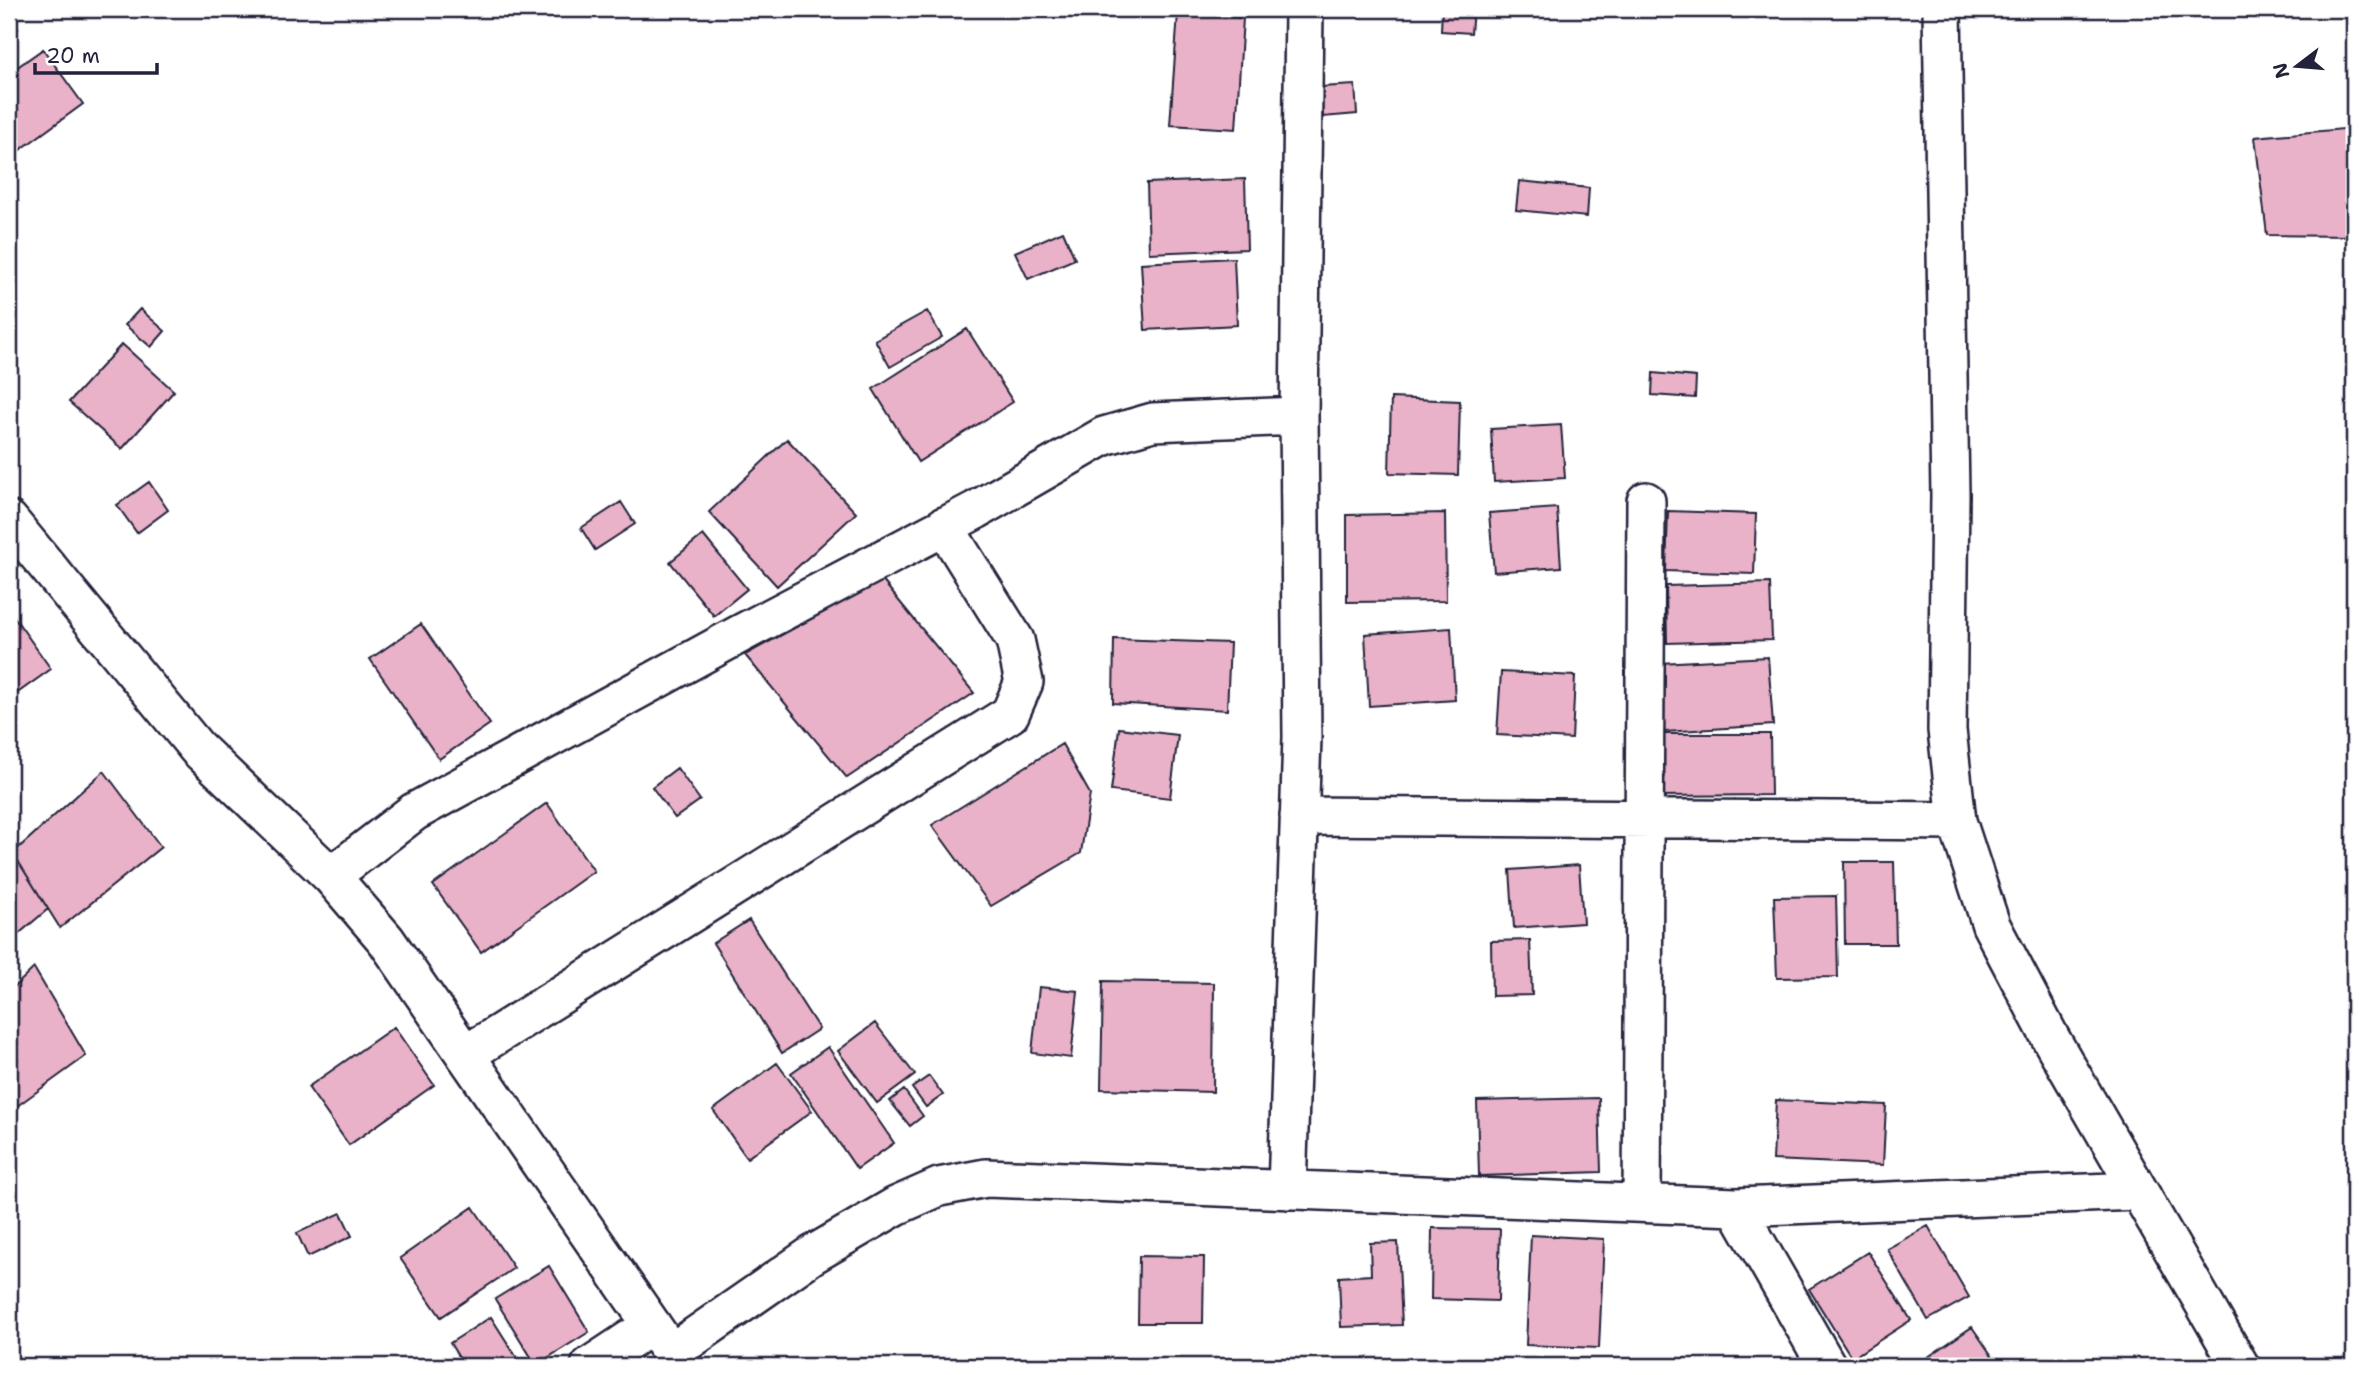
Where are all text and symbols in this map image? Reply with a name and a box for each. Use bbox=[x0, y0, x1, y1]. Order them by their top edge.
scale bar bbox=[35, 32, 158, 76]
north arrow bbox=[2262, 32, 2332, 102]
text: 20 m bbox=[46, 42, 100, 70]
text: N bbox=[2267, 60, 2295, 81]

